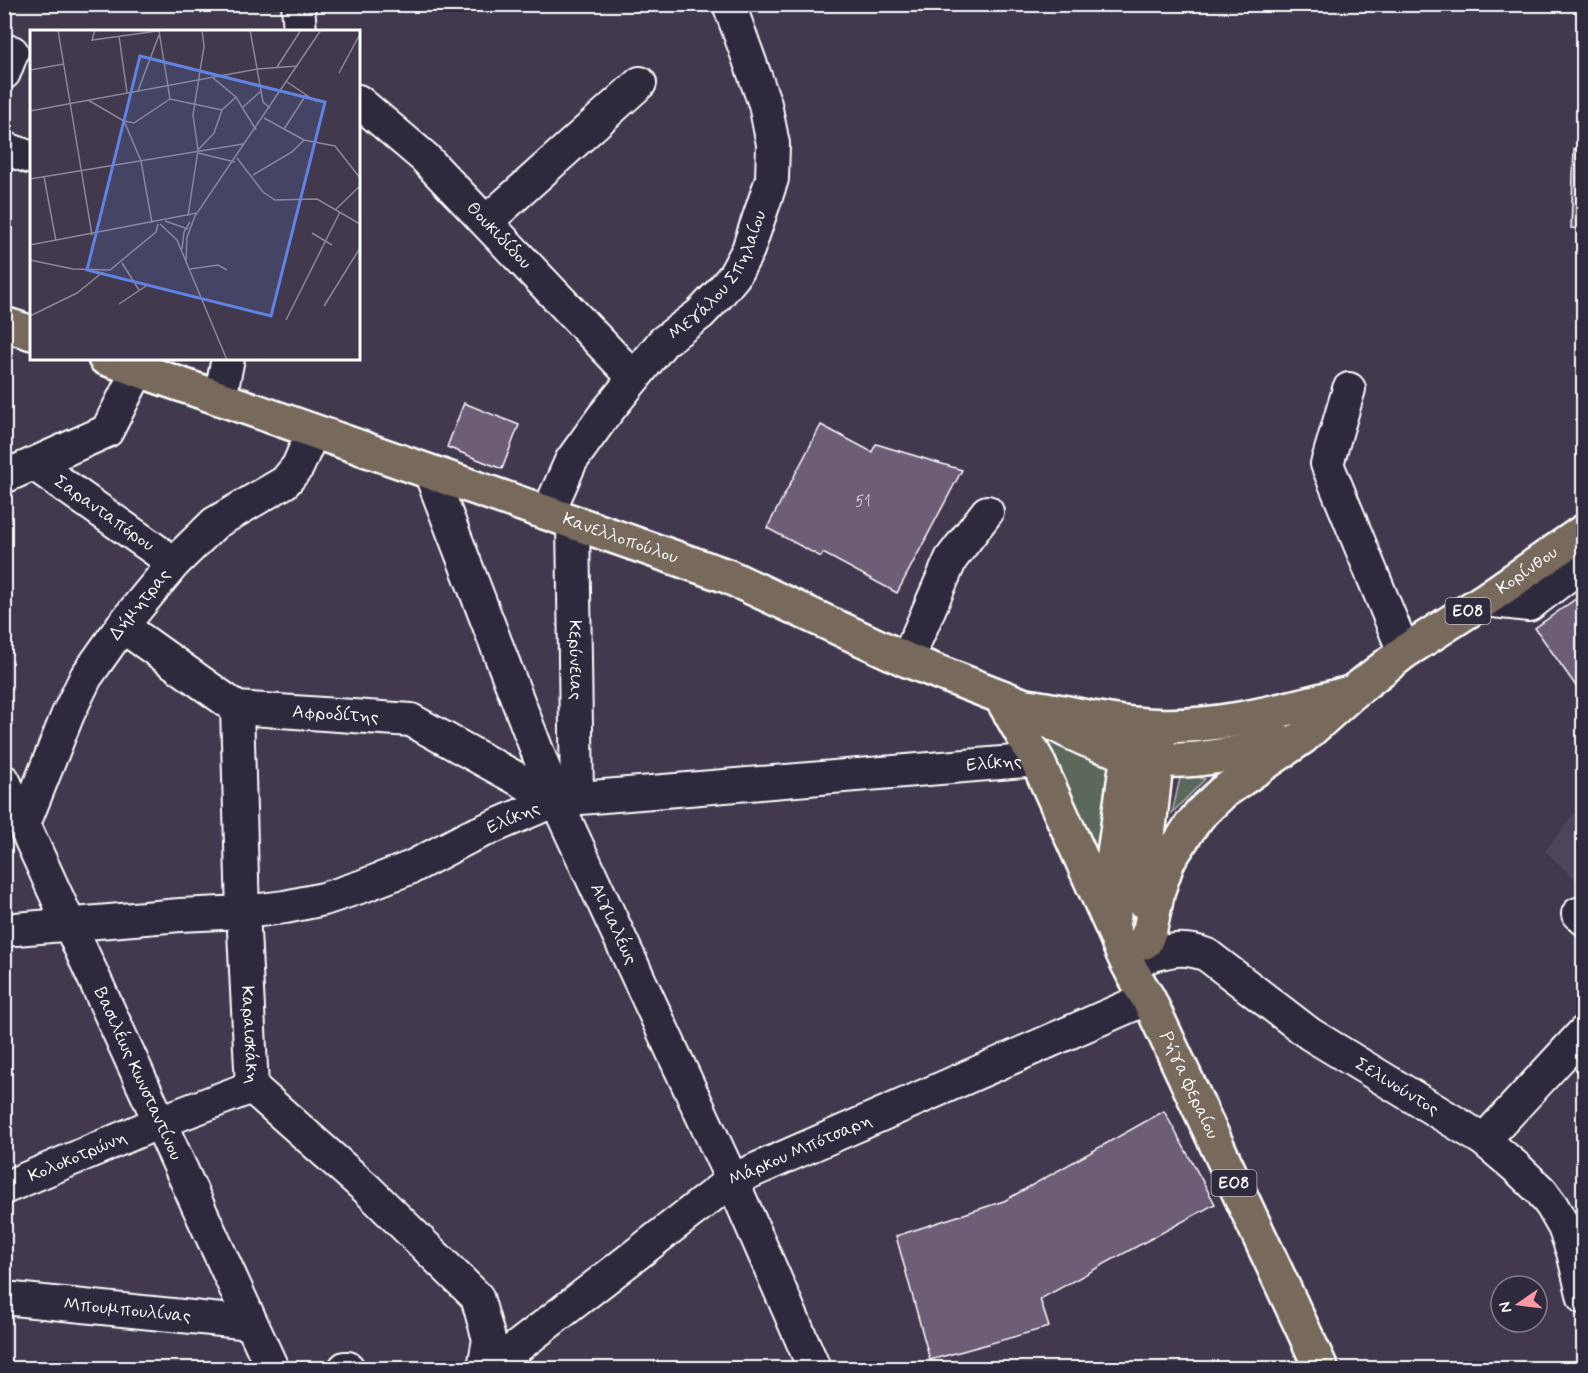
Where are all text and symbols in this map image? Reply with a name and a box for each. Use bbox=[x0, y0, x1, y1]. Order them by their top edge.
inset map bbox=[30, 30, 360, 360]
street label: Θουκιδίδου bbox=[461, 197, 537, 275]
street label: Μεγάλου Σπηλαίου bbox=[663, 207, 772, 346]
street label: Σαρανταπόρου bbox=[49, 470, 159, 557]
house number: 51 bbox=[855, 492, 871, 512]
street label: Κανελλοπούλου bbox=[559, 507, 681, 570]
street label: Κορίνθου bbox=[1492, 541, 1563, 600]
street label: Δήμητρας bbox=[104, 564, 176, 645]
road number: ΕΟ8 bbox=[1446, 598, 1490, 624]
street label: Κερύνειας bbox=[562, 620, 588, 700]
street label: Αφροδίτης bbox=[292, 700, 380, 730]
street label: Ελίκης bbox=[965, 749, 1023, 778]
street label: Ελίκης bbox=[483, 796, 544, 840]
street label: Αιγιαλέως bbox=[584, 879, 643, 969]
street label: Βασιλέως Κωνσταντίνου bbox=[88, 984, 188, 1164]
street label: Καραισκάκη bbox=[235, 985, 264, 1084]
street label: Ρήγα Φεραίου bbox=[1153, 1028, 1224, 1143]
street label: Σελινούντος bbox=[1350, 1052, 1443, 1122]
street label: Μάρκου Μπότσαρη bbox=[725, 1108, 876, 1192]
street label: Κολοκοτρώνη bbox=[25, 1125, 131, 1188]
road number: ΕΟ8 bbox=[1212, 1170, 1256, 1196]
north arrow bbox=[1489, 1274, 1549, 1334]
street label: Μπουμπουλίνας bbox=[63, 1292, 192, 1329]
text: N bbox=[1494, 1300, 1517, 1315]

